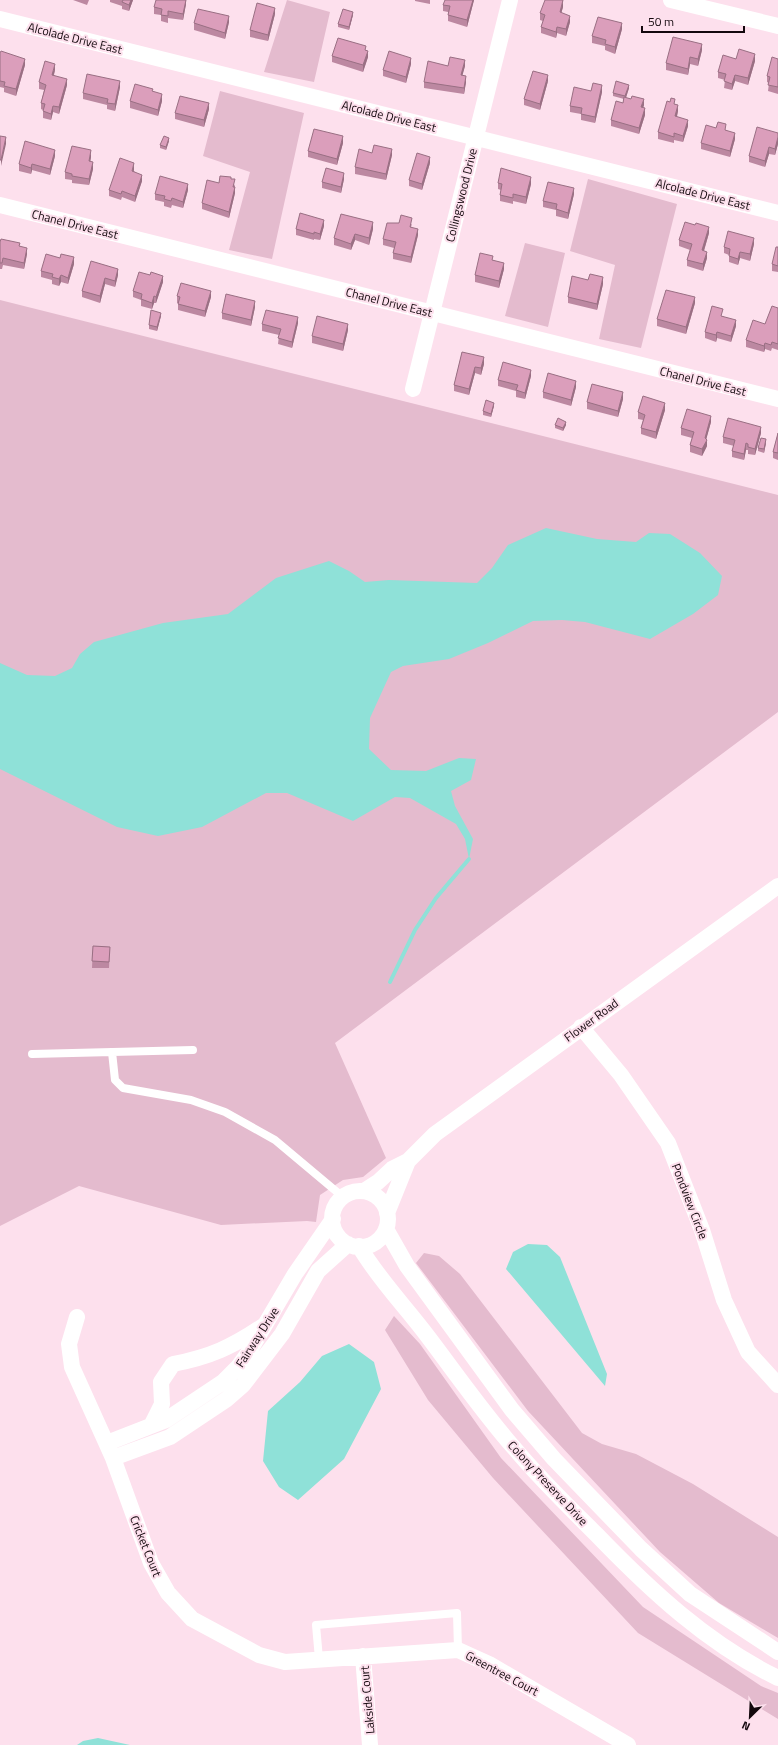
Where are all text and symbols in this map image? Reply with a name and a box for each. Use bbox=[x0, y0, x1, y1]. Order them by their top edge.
scale bar bbox=[642, 8, 744, 34]
text: 50 m bbox=[648, 12, 674, 31]
street label: Alcolade Drive East bbox=[26, 17, 125, 59]
street label: Alcolade Drive East bbox=[340, 95, 439, 137]
street label: Collingswood Drive bbox=[440, 146, 482, 244]
street label: Alcolade Drive East bbox=[654, 173, 753, 215]
street label: Chanel Drive East bbox=[30, 204, 121, 244]
street label: Chanel Drive East bbox=[344, 282, 435, 322]
street label: Chanel Drive East bbox=[658, 361, 749, 401]
street label: Flower Road bbox=[560, 994, 622, 1046]
street label: Pondview Circle bbox=[667, 1160, 713, 1242]
street label: Fairway Drive bbox=[230, 1303, 284, 1371]
street label: Colony Preserve Drive bbox=[503, 1436, 593, 1530]
street label: Cricket Court bbox=[125, 1513, 167, 1580]
street label: Greentree Court bbox=[462, 1646, 543, 1701]
street label: Lakside Court bbox=[354, 1664, 379, 1735]
north arrow bbox=[730, 1697, 770, 1737]
text: N bbox=[739, 1717, 753, 1735]

